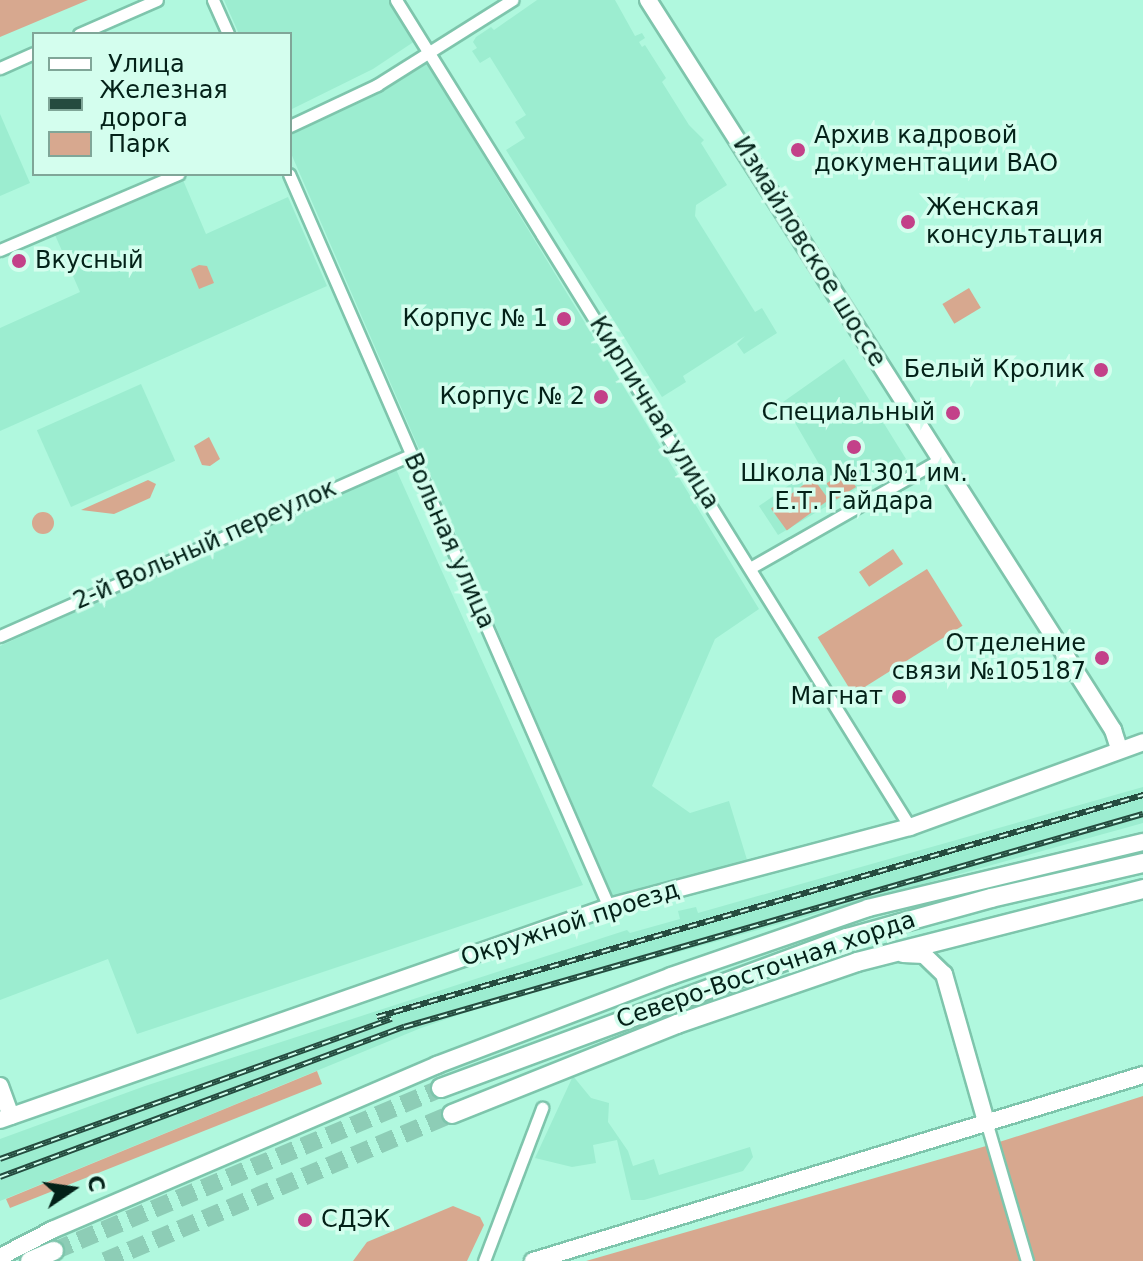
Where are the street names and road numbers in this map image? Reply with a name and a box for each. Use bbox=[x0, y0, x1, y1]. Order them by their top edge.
street label: Измайловское шоссе bbox=[726, 132, 892, 372]
street label: Кирпичная улица bbox=[583, 311, 725, 515]
street label: Вольная улица bbox=[397, 449, 501, 633]
street label: 2-й Вольный переулок bbox=[69, 474, 341, 616]
street label: Окружной проезд bbox=[457, 875, 683, 973]
street label: Северо-Восточная хорда bbox=[613, 905, 919, 1035]

